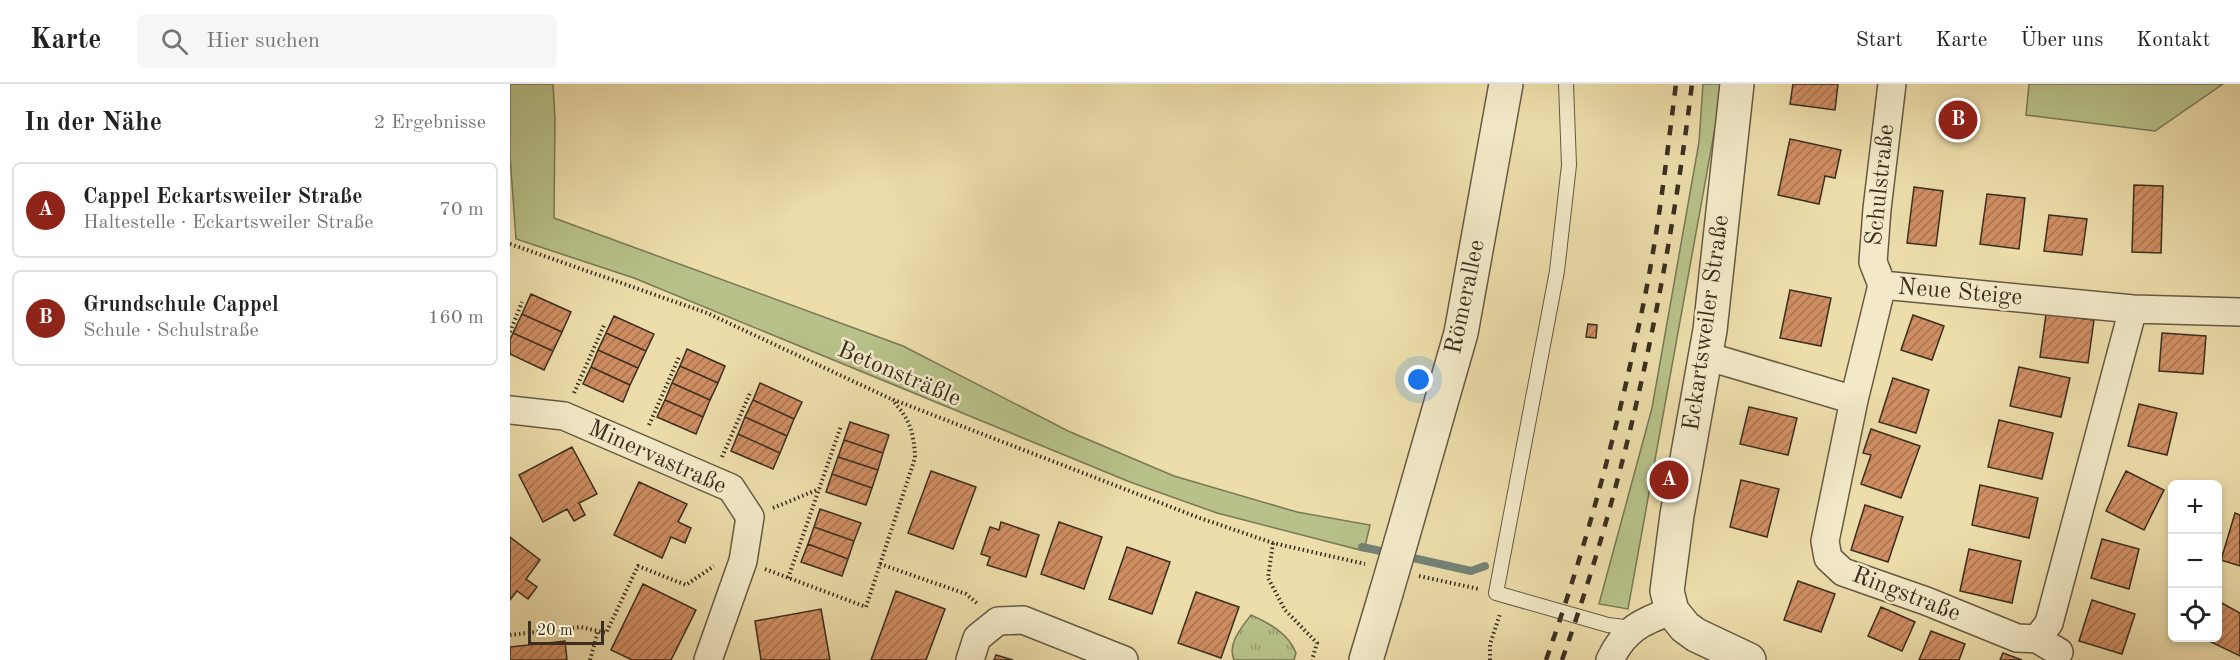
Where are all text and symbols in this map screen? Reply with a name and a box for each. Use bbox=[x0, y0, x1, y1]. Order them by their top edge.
search box bbox=[137, 14, 557, 68]
icon: search bbox=[158, 25, 191, 58]
text: Karte bbox=[30, 27, 101, 55]
text: Hier suchen bbox=[206, 30, 320, 52]
text: Start bbox=[1856, 30, 1903, 51]
text: Karte bbox=[1936, 30, 1987, 51]
text: Über uns bbox=[2020, 30, 2103, 51]
text: Kontakt bbox=[2136, 30, 2210, 51]
pin: B bbox=[1938, 98, 1978, 142]
text: In der Nähe bbox=[24, 110, 162, 136]
text: 2 Ergebnisse bbox=[374, 113, 486, 133]
street label: Schulstraße bbox=[1863, 123, 1899, 247]
text: Cappel Eckartsweiler Straße bbox=[83, 186, 363, 208]
text: A bbox=[38, 200, 53, 220]
text: 70 m bbox=[439, 200, 484, 220]
text: Haltestelle · Eckartsweiler Straße bbox=[83, 213, 373, 233]
street label: Eckartsweiler Straße bbox=[1680, 214, 1734, 432]
street label: Römerallee bbox=[1442, 238, 1490, 356]
street label: Neue Steige bbox=[1897, 276, 2023, 310]
text: Grundschule Cappel bbox=[83, 294, 279, 316]
text: B bbox=[38, 308, 53, 328]
text: 160 m bbox=[428, 308, 484, 328]
text: Schule · Schulstraße bbox=[83, 321, 259, 341]
street label: Betonsträßle bbox=[834, 338, 964, 412]
your location bbox=[1404, 365, 1433, 394]
street label: Minervastraße bbox=[584, 417, 730, 499]
pin: A bbox=[1650, 458, 1688, 502]
map controls bbox=[2168, 480, 2222, 642]
button: + bbox=[2168, 480, 2222, 534]
button: − bbox=[2168, 534, 2222, 588]
street label: Ringstraße bbox=[1849, 563, 1963, 627]
button: locate bbox=[2168, 588, 2222, 642]
scale bar bbox=[528, 618, 604, 646]
text: 20 m bbox=[537, 623, 573, 639]

